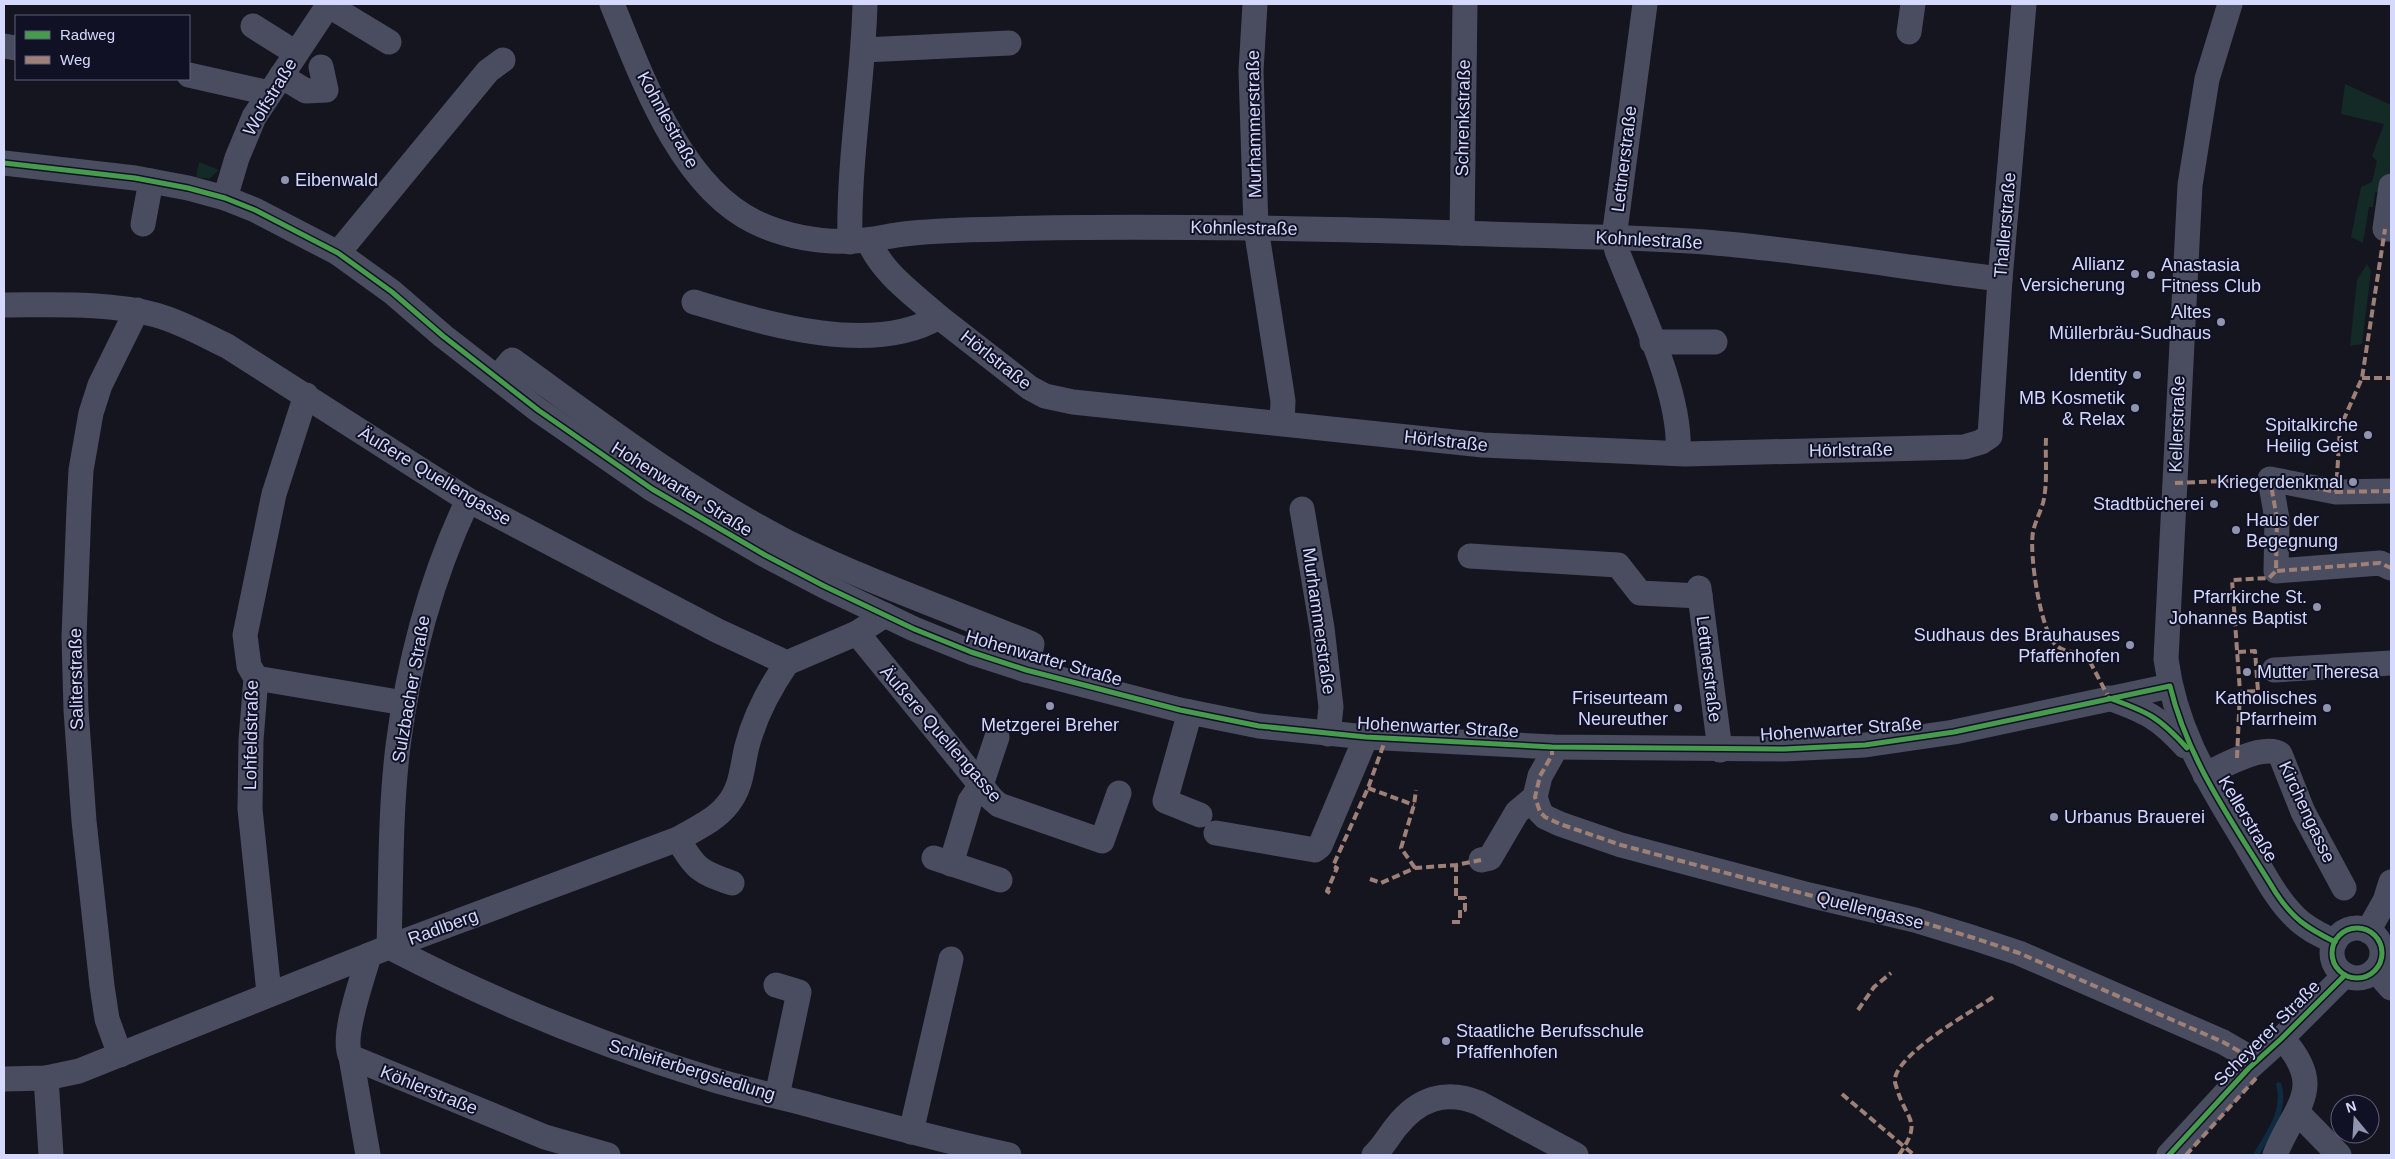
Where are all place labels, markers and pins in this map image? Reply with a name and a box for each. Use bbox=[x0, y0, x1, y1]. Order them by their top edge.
place label: Eibenwald bbox=[295, 170, 378, 190]
marker: Eibenwald bbox=[279, 174, 291, 186]
place label: Allianz Versicherung bbox=[2020, 254, 2125, 295]
place label: Anastasia Fitness Club bbox=[2161, 255, 2261, 296]
marker: Allianz Versicherung bbox=[2129, 268, 2141, 280]
marker: Anastasia Fitness Club bbox=[2145, 269, 2157, 281]
place label: Altes Müllerbräu-Sudhaus bbox=[2049, 302, 2211, 343]
marker: Altes Müllerbräu-Sudhaus bbox=[2215, 316, 2227, 328]
place label: Identity bbox=[2069, 365, 2127, 385]
marker: Identity bbox=[2131, 369, 2143, 381]
place label: MB Kosmetik & Relax bbox=[2019, 388, 2126, 429]
marker: MB Kosmetik & Relax bbox=[2129, 402, 2141, 414]
place label: Spitalkirche Heilig Geist bbox=[2265, 415, 2358, 456]
marker: Spitalkirche Heilig Geist bbox=[2362, 429, 2374, 441]
place label: Kriegerdenkmal bbox=[2217, 472, 2343, 492]
marker: Kriegerdenkmal bbox=[2347, 476, 2359, 488]
place label: Stadtbücherei bbox=[2093, 494, 2204, 514]
marker: Stadtbücherei bbox=[2208, 498, 2220, 510]
place label: Haus der Begegnung bbox=[2246, 510, 2338, 551]
marker: Haus der Begegnung bbox=[2230, 524, 2242, 536]
place label: Pfarrkirche St. Johannes Baptist bbox=[2169, 587, 2307, 628]
marker: Pfarrkirche St. Johannes Baptist bbox=[2311, 601, 2323, 613]
place label: Sudhaus des Brauhauses Pfaffenhofen bbox=[1914, 625, 2120, 666]
marker: Sudhaus des Brauhauses Pfaffenhofen bbox=[2124, 639, 2136, 651]
place label: Mutter Theresa bbox=[2257, 662, 2380, 682]
marker: Mutter Theresa bbox=[2241, 666, 2253, 678]
place label: Friseurteam Neureuther bbox=[1572, 688, 1668, 729]
place label: Katholisches Pfarrheim bbox=[2215, 688, 2317, 729]
marker: Metzgerei Breher bbox=[1044, 700, 1056, 712]
marker: Friseurteam Neureuther bbox=[1672, 702, 1684, 714]
marker: Katholisches Pfarrheim bbox=[2321, 702, 2333, 714]
place label: Metzgerei Breher bbox=[981, 715, 1119, 735]
place label: Urbanus Brauerei bbox=[2064, 807, 2205, 827]
marker: Urbanus Brauerei bbox=[2048, 811, 2060, 823]
place label: Staatliche Berufsschule Pfaffenhofen bbox=[1456, 1021, 1644, 1062]
marker: Staatliche Berufsschule Pfaffenhofen bbox=[1440, 1035, 1452, 1047]

